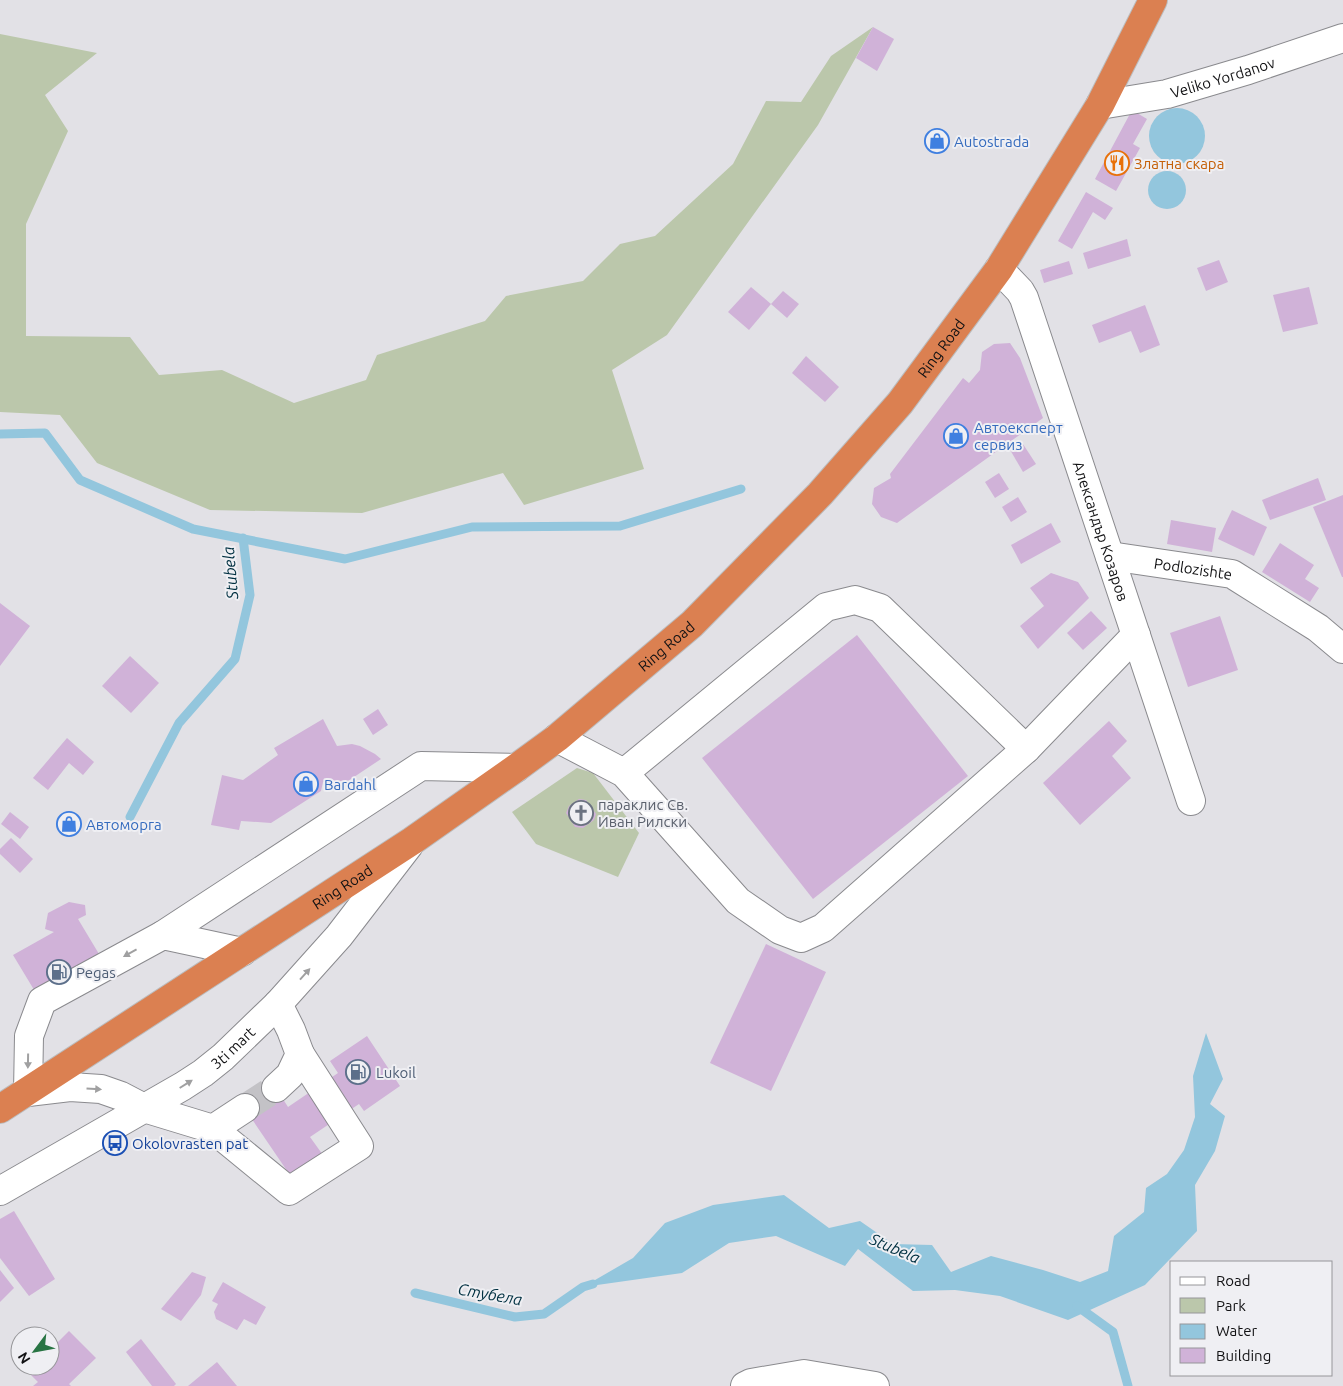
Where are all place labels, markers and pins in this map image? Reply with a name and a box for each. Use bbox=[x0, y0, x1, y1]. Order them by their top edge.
shop icon: Autostrada bbox=[924, 128, 950, 154]
place label: Autostrada bbox=[954, 133, 1029, 150]
restaurant icon: Златна скара bbox=[1104, 150, 1130, 176]
place label: Златна скара bbox=[1134, 155, 1224, 172]
place label: Автоексперт сервиз bbox=[974, 419, 1063, 453]
shop icon: Автоексперт сервиз bbox=[943, 423, 969, 449]
shop icon: Bardahl bbox=[293, 771, 319, 797]
place label: Bardahl bbox=[324, 776, 376, 793]
place label: параклис Св. Иван Рилски bbox=[598, 796, 688, 830]
church icon: параклис Св. Иван Рилски bbox=[568, 800, 594, 826]
shop icon: Автоморга bbox=[56, 811, 82, 837]
place label: Автоморга bbox=[86, 816, 162, 833]
fuel station icon: Pegas bbox=[46, 959, 72, 985]
place label: Pegas bbox=[76, 964, 116, 981]
fuel station icon: Lukoil bbox=[345, 1059, 371, 1085]
place label: Lukoil bbox=[376, 1064, 416, 1081]
bus stop icon: Okolovrasten pat bbox=[102, 1130, 128, 1156]
place label: Okolovrasten pat bbox=[132, 1135, 248, 1152]

